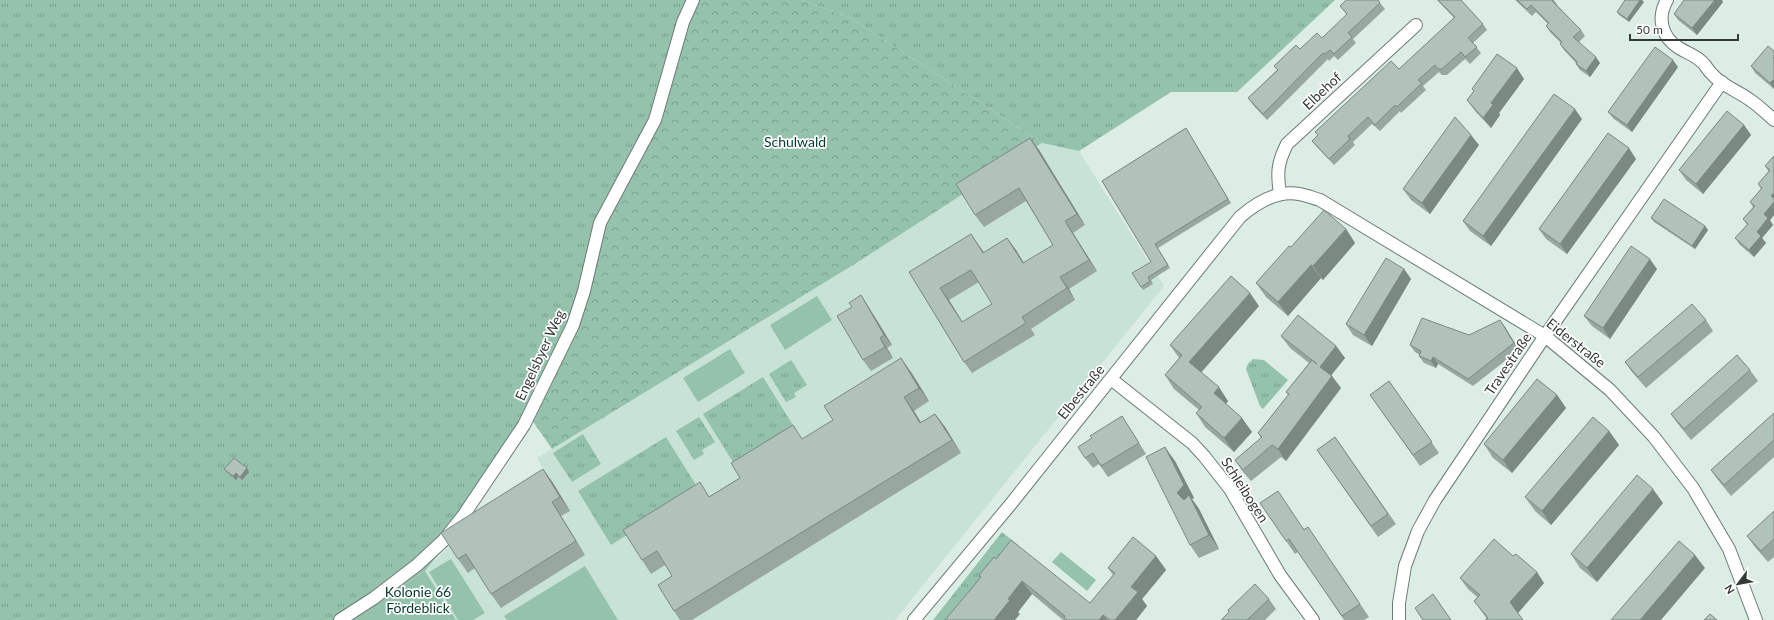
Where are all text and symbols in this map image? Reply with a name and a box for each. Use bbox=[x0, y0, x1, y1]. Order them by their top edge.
scale bar bbox=[1630, 16, 1738, 42]
text: 50 m bbox=[1636, 22, 1663, 37]
street label: Elbehof bbox=[1299, 68, 1345, 113]
park label: Schulwald bbox=[764, 133, 826, 150]
street label: Engelsbyer Weg bbox=[511, 307, 568, 403]
street label: Eiderstraße bbox=[1543, 314, 1609, 371]
street label: Travestraße bbox=[1481, 329, 1535, 398]
street label: Elbestraße bbox=[1054, 361, 1108, 422]
street label: Schleibogen bbox=[1218, 454, 1273, 525]
north arrow bbox=[1718, 564, 1758, 604]
park label: Kolonie 66 Fördeblick bbox=[385, 583, 451, 616]
text: N bbox=[1721, 583, 1737, 597]

